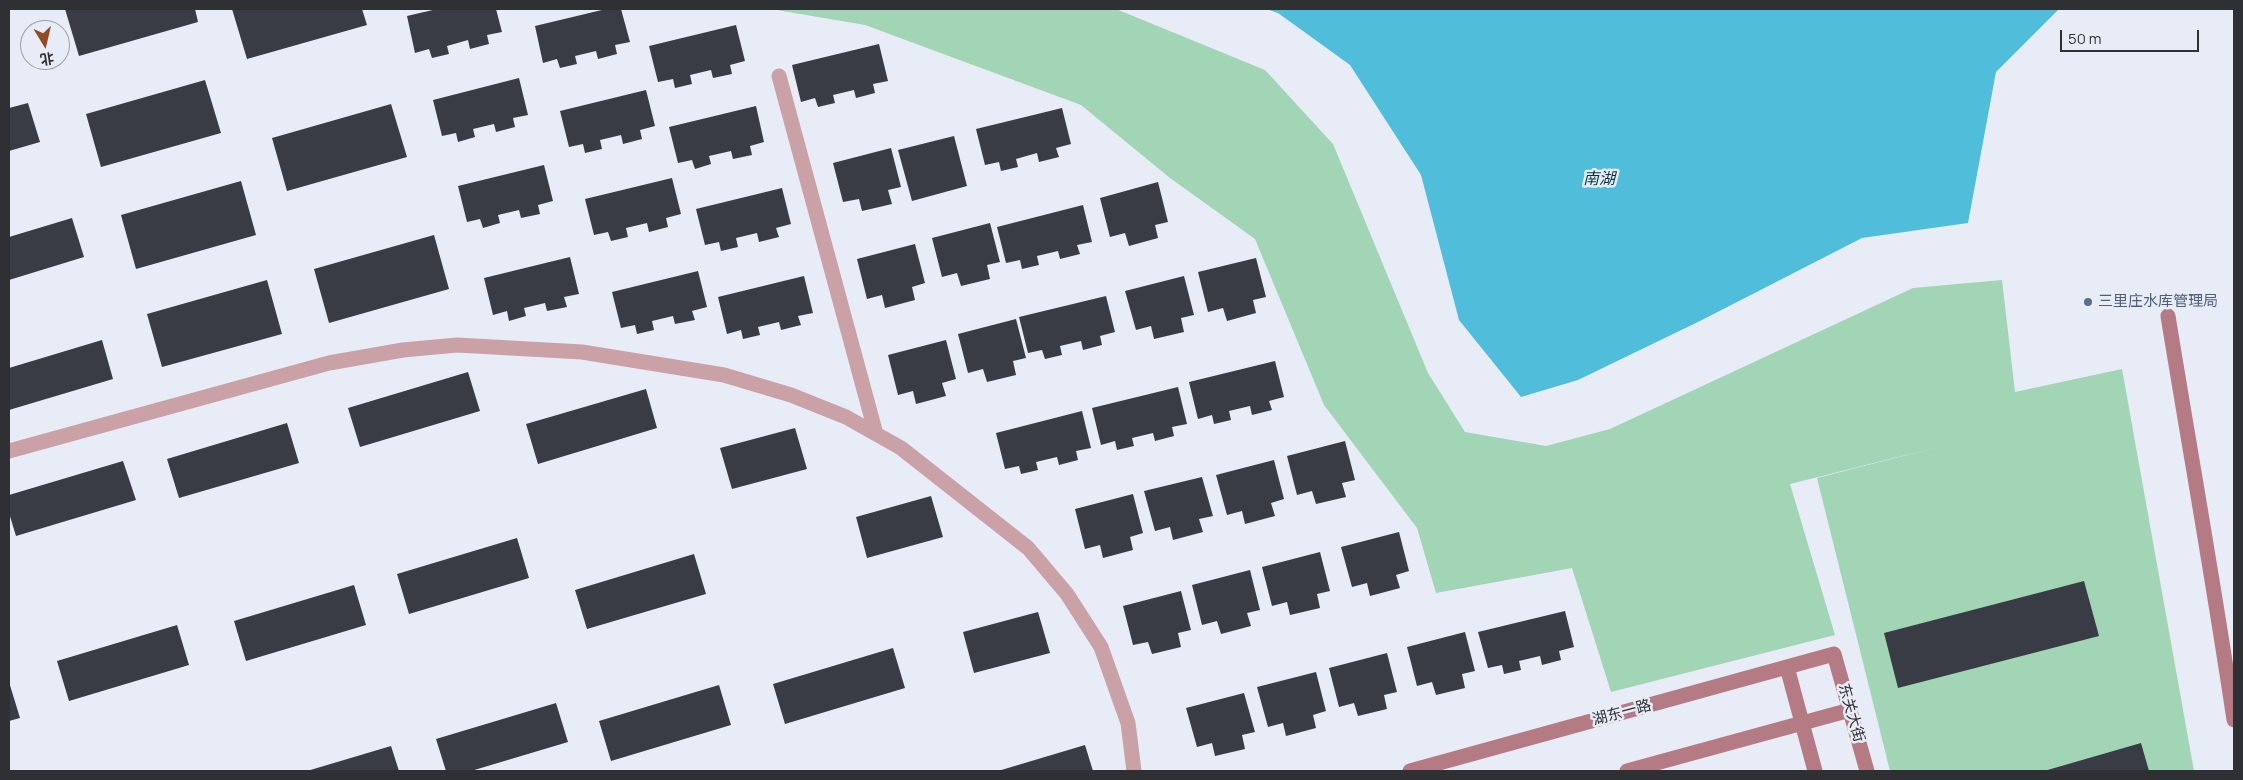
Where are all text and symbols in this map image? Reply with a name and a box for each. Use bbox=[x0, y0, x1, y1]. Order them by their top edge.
north arrow bbox=[20, 20, 70, 70]
scale bar bbox=[2063, 20, 2202, 52]
text: 50 m bbox=[2068, 28, 2102, 49]
text: 北 bbox=[39, 49, 56, 70]
water label: 南湖 bbox=[1583, 170, 1615, 190]
place label: 三里庄水库管理局 bbox=[2098, 293, 2218, 311]
marker: 三里庄水库管理局 bbox=[2082, 296, 2094, 308]
street label: 东关大街 bbox=[1834, 682, 1868, 744]
street label: 湖东一路 bbox=[1591, 697, 1653, 729]

